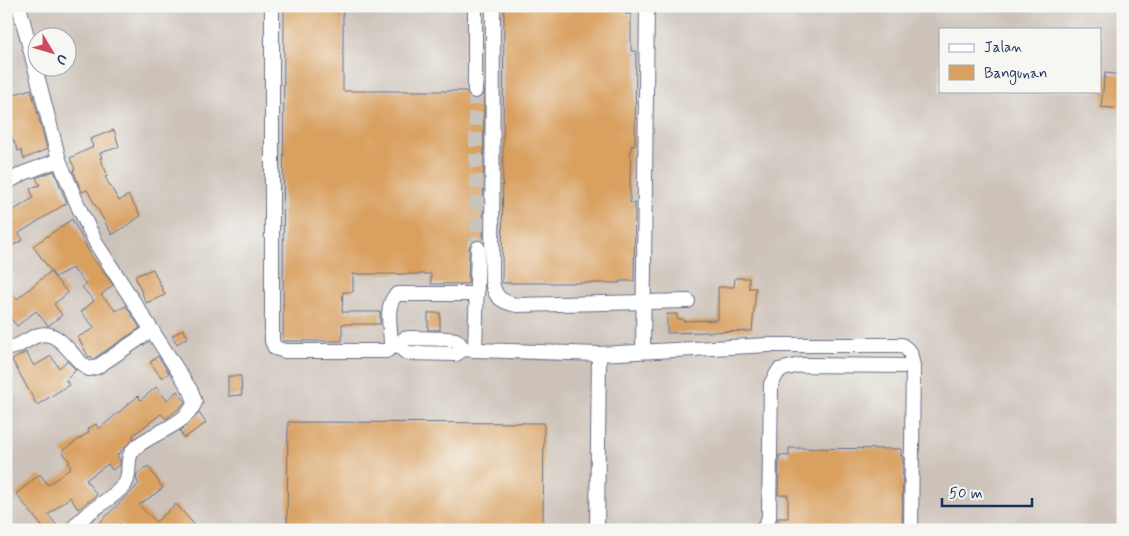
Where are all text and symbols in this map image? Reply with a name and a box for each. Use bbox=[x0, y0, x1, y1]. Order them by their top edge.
north arrow bbox=[28, 28, 78, 78]
legend bbox=[939, 28, 1102, 92]
text: Jalan bbox=[984, 38, 1023, 58]
text: U bbox=[52, 50, 71, 69]
text: Bangunan bbox=[984, 64, 1047, 85]
scale bar bbox=[942, 476, 1032, 508]
text: 50 m bbox=[949, 484, 983, 504]

